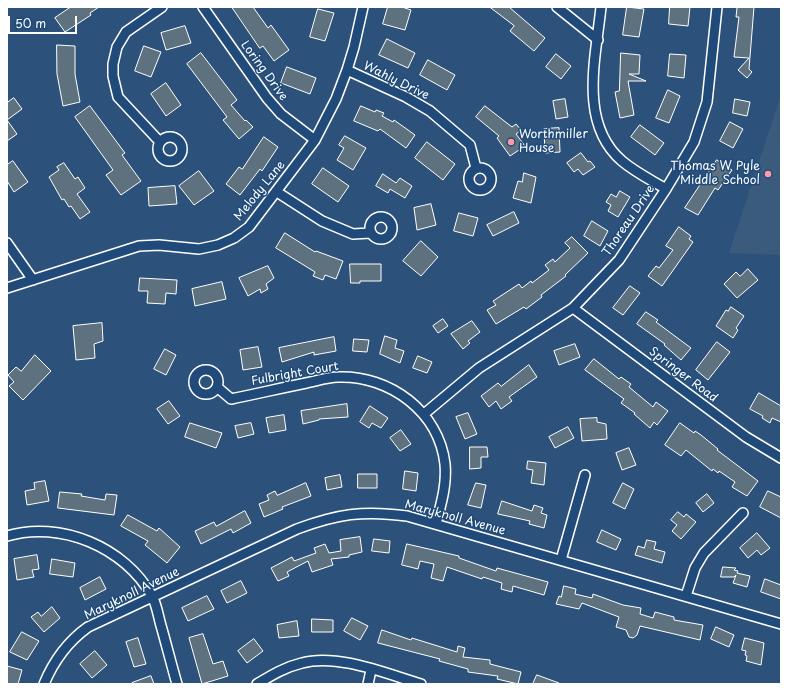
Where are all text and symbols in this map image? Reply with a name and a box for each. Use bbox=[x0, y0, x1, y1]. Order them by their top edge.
scale bar bbox=[10, 8, 79, 34]
text: 50 m bbox=[15, 14, 46, 32]
street label: Loring Drive bbox=[237, 38, 291, 104]
street label: Wahly Drive bbox=[361, 59, 431, 103]
place label: Worthmiller House bbox=[519, 128, 588, 156]
marker: Worthmiller House bbox=[506, 137, 516, 147]
street label: Melody Lane bbox=[231, 158, 289, 224]
place label: Thomas W Pyle Middle School bbox=[670, 160, 760, 188]
marker: Thomas W Pyle Middle School bbox=[763, 169, 773, 179]
street label: Thoreau Drive bbox=[600, 183, 658, 259]
street label: Springer Road bbox=[646, 344, 720, 406]
street label: Fulbright Court bbox=[250, 359, 340, 389]
street label: Maryknoll Avenue bbox=[403, 498, 507, 538]
street label: Maryknoll Avenue bbox=[82, 565, 182, 623]

